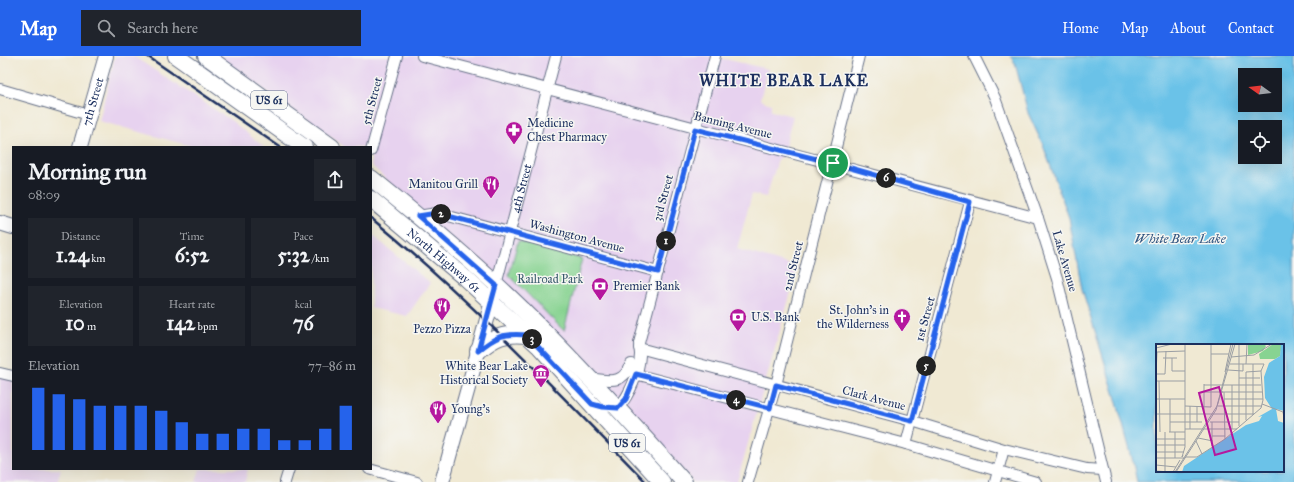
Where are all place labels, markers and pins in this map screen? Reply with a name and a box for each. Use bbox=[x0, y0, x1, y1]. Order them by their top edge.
place label: Medicine Chest Pharmacy bbox=[527, 116, 607, 144]
pharmacy icon: Medicine Chest Pharmacy bbox=[504, 120, 524, 145]
pin bbox=[816, 146, 850, 180]
pin: 6 bbox=[876, 168, 896, 188]
restaurant icon: Manitou Grill bbox=[481, 174, 501, 199]
place label: Manitou Grill bbox=[408, 177, 479, 191]
pin: 2 bbox=[431, 204, 451, 224]
pin: 1 bbox=[656, 231, 676, 251]
bank icon: Premier Bank bbox=[590, 276, 610, 301]
place label: Premier Bank bbox=[613, 279, 680, 293]
restaurant icon: Pezzo Pizza bbox=[432, 296, 452, 321]
place label: St. John's in the Wilderness bbox=[817, 303, 890, 331]
bank icon: U.S. Bank bbox=[728, 307, 748, 332]
church icon: St. John's in the Wilderness bbox=[892, 307, 912, 332]
place label: U.S. Bank bbox=[751, 310, 800, 324]
place label: Pezzo Pizza bbox=[413, 322, 472, 336]
pin: 3 bbox=[522, 329, 542, 349]
pin: 5 bbox=[916, 356, 936, 376]
place label: White Bear Lake Historical Society bbox=[440, 359, 528, 387]
museum icon: White Bear Lake Historical Society bbox=[531, 363, 551, 388]
pin: 4 bbox=[726, 390, 746, 410]
restaurant icon: Young's bbox=[428, 399, 448, 424]
place label: Young's bbox=[451, 402, 490, 417]

